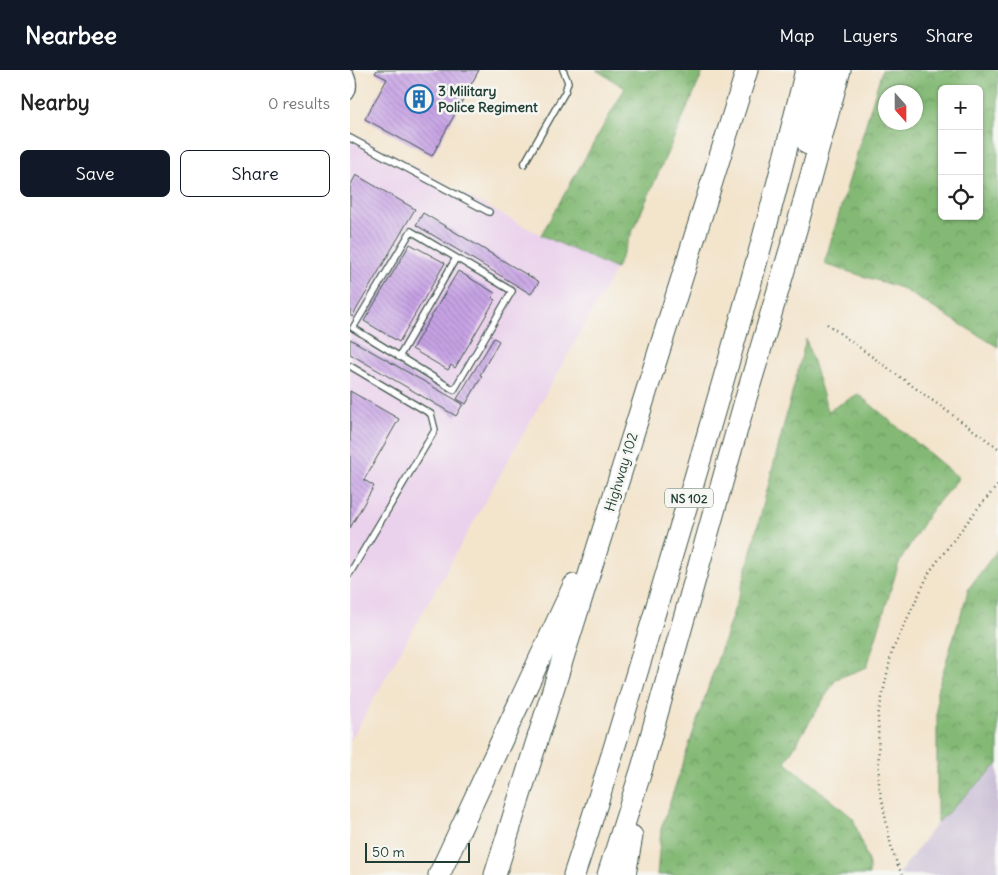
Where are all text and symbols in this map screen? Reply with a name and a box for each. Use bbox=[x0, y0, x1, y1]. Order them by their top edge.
text: Nearbee bbox=[25, 20, 117, 50]
text: Map bbox=[779, 24, 814, 47]
text: Layers bbox=[842, 24, 898, 47]
text: Share bbox=[926, 24, 973, 47]
place label: 3 Military Police Regiment bbox=[438, 82, 538, 116]
building icon: 3 Military Police Regiment bbox=[404, 84, 434, 114]
north arrow bbox=[878, 85, 923, 130]
map controls bbox=[938, 85, 983, 220]
button: + bbox=[938, 85, 983, 130]
text: Nearby bbox=[20, 89, 90, 116]
text: 0 results bbox=[268, 93, 330, 113]
button: − bbox=[938, 130, 983, 175]
button: Save bbox=[20, 150, 170, 197]
button: Share bbox=[180, 150, 330, 197]
button: locate bbox=[938, 175, 983, 220]
street label: Highway 102 bbox=[600, 430, 642, 514]
road number: NS 102 bbox=[665, 488, 713, 508]
scale bar bbox=[365, 840, 470, 863]
text: 50 m bbox=[372, 843, 405, 861]

